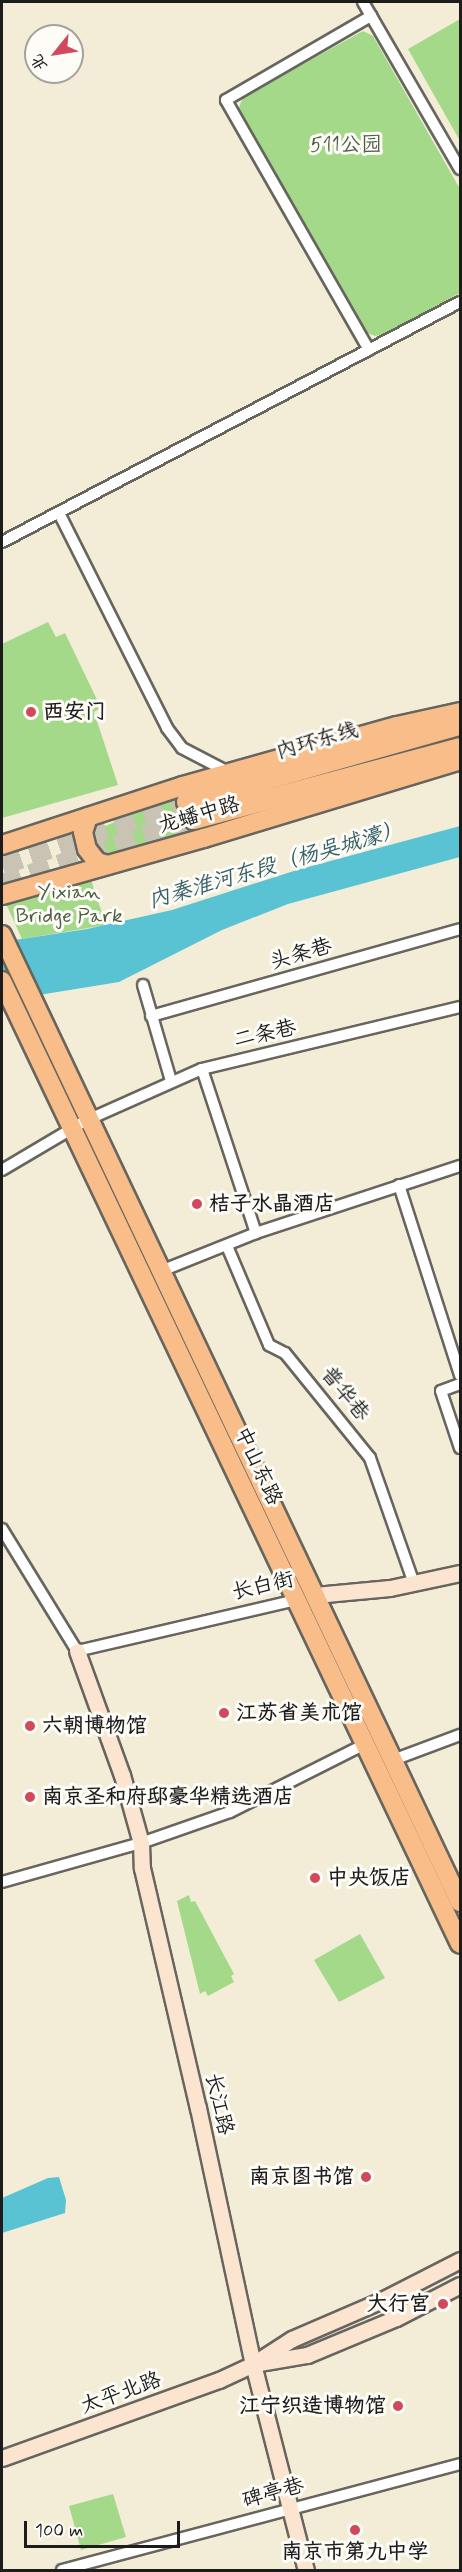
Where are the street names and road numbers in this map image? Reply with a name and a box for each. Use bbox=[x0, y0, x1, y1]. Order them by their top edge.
street label: 内环东线 bbox=[273, 717, 361, 765]
street label: 龙蟠中路 bbox=[155, 791, 243, 839]
street label: 头条巷 bbox=[267, 933, 335, 975]
street label: 二条巷 bbox=[232, 1015, 298, 1053]
street label: 普华巷 bbox=[315, 1362, 375, 1426]
street label: 中山东路 bbox=[229, 1423, 287, 1509]
street label: 长白街 bbox=[229, 1567, 297, 1605]
street label: 长江路 bbox=[200, 2070, 238, 2138]
street label: 太平北路 bbox=[77, 2367, 165, 2419]
street label: 碑亭巷 bbox=[239, 2473, 307, 2513]

